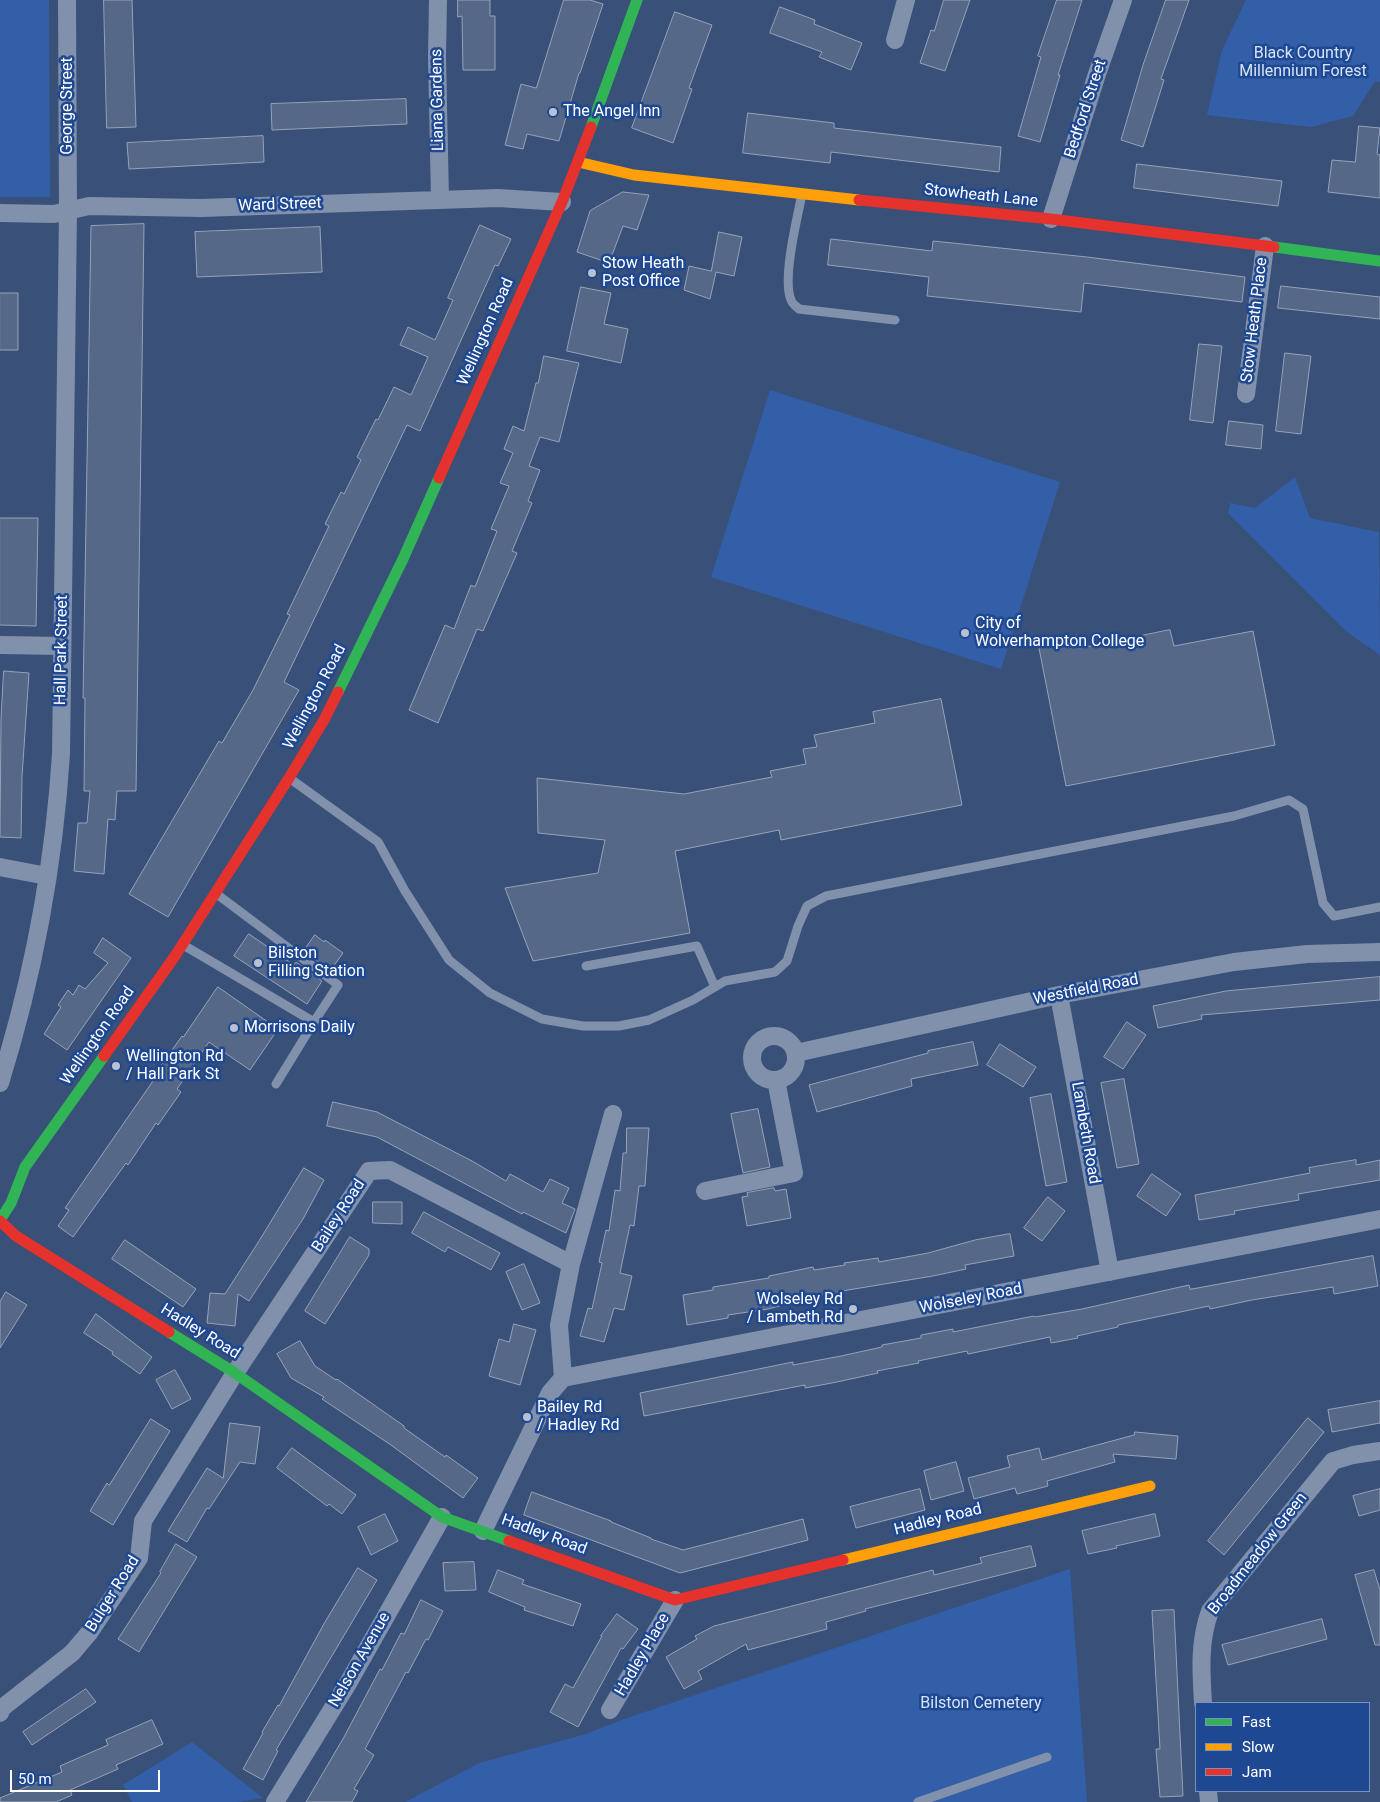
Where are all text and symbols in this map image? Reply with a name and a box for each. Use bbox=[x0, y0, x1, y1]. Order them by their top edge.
park label: Black Country Millennium Forest bbox=[1239, 44, 1367, 82]
street label: Liana Gardens bbox=[428, 49, 448, 151]
street label: George Street bbox=[58, 57, 78, 155]
street label: Bedford Street bbox=[1061, 57, 1111, 161]
place label: The Angel Inn bbox=[563, 102, 660, 122]
marker: The Angel Inn bbox=[547, 106, 559, 118]
street label: Stowheath Lane bbox=[923, 180, 1039, 212]
street label: Ward Street bbox=[238, 194, 322, 216]
place label: Stow Heath Post Office bbox=[602, 254, 684, 292]
street label: Stow Heath Place bbox=[1238, 256, 1272, 384]
marker: Stow Heath Post Office bbox=[586, 267, 598, 279]
street label: Wellington Road bbox=[454, 275, 518, 389]
street label: Hall Park Street bbox=[51, 595, 73, 705]
place label: City of Wolverhampton College bbox=[975, 614, 1144, 652]
marker: City of Wolverhampton College bbox=[959, 627, 971, 639]
street label: Wellington Road bbox=[279, 641, 351, 753]
place label: Bilston Filling Station bbox=[268, 944, 365, 982]
marker: Bilston Filling Station bbox=[252, 957, 264, 969]
street label: Westfield Road bbox=[1032, 970, 1140, 1010]
street label: Wellington Road bbox=[57, 983, 139, 1089]
place label: Morrisons Daily bbox=[244, 1018, 355, 1038]
marker: Morrisons Daily bbox=[228, 1022, 240, 1034]
place label: Wellington Rd / Hall Park St bbox=[126, 1047, 224, 1085]
marker: Wellington Rd / Hall Park St bbox=[110, 1060, 122, 1072]
street label: Lambeth Road bbox=[1067, 1080, 1103, 1186]
street label: Bailey Road bbox=[308, 1176, 370, 1256]
street label: Wolseley Road bbox=[918, 1280, 1024, 1318]
place label: Wolseley Rd / Lambeth Rd bbox=[747, 1290, 843, 1328]
street label: Hadley Road bbox=[157, 1300, 243, 1364]
marker: Wolseley Rd / Lambeth Rd bbox=[847, 1303, 859, 1315]
place label: Bailey Rd / Hadley Rd bbox=[537, 1398, 619, 1436]
marker: Bailey Rd / Hadley Rd bbox=[521, 1411, 533, 1423]
street label: Broadmeadow Green bbox=[1204, 1489, 1312, 1619]
street label: Hadley Road bbox=[892, 1500, 984, 1540]
street label: Hadley Road bbox=[499, 1511, 589, 1559]
street label: Bulger Road bbox=[82, 1552, 144, 1636]
street label: Nelson Avenue bbox=[325, 1609, 395, 1711]
street label: Hadley Place bbox=[612, 1610, 674, 1700]
park label: Bilston Cemetery bbox=[920, 1694, 1042, 1714]
legend bbox=[1195, 1702, 1370, 1792]
text: Fast bbox=[1242, 1713, 1271, 1731]
text: Slow bbox=[1242, 1738, 1274, 1756]
scale bar bbox=[12, 1760, 162, 1792]
text: Jam bbox=[1242, 1763, 1272, 1781]
text: 50 m bbox=[18, 1770, 52, 1788]

